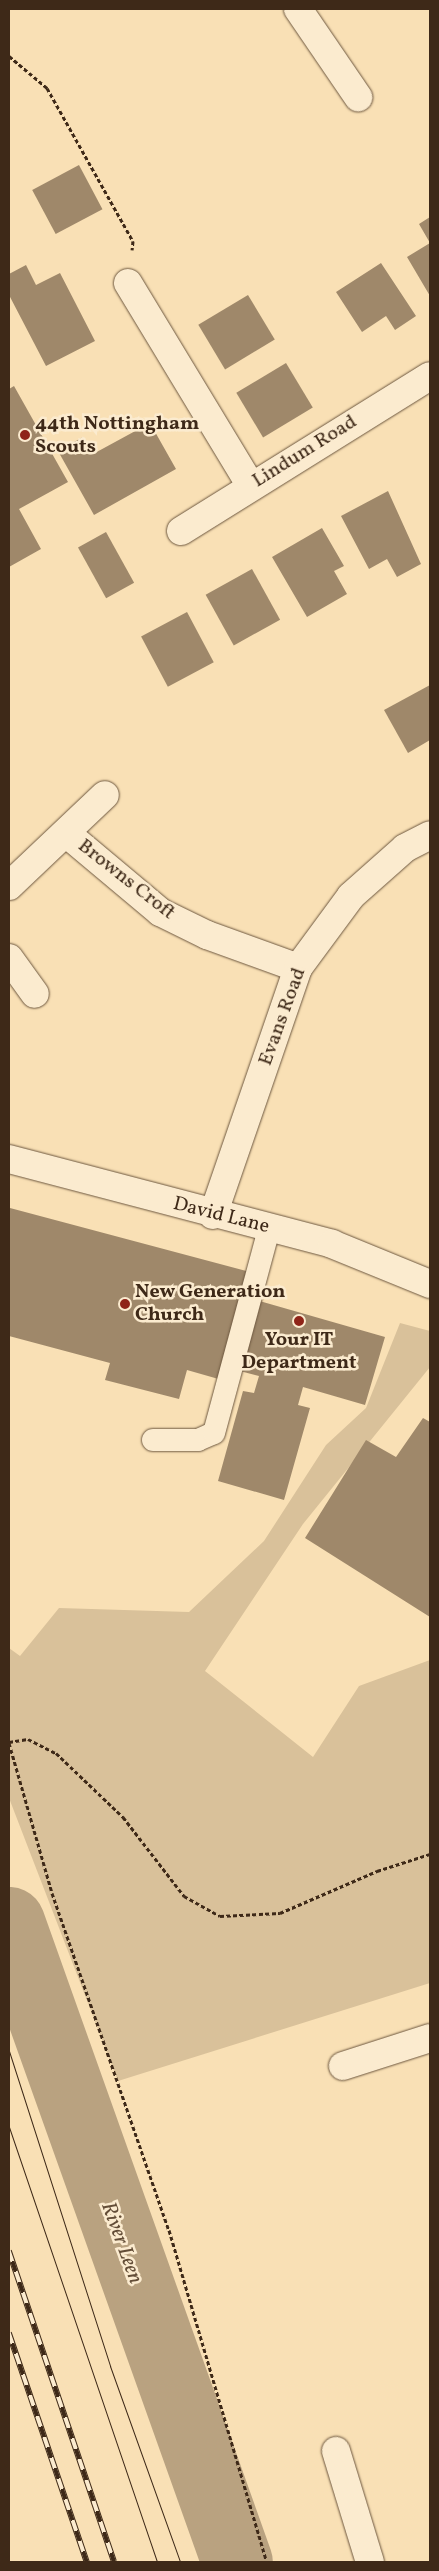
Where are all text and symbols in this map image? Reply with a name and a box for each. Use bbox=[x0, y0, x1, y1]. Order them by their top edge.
street label: Lindum Road bbox=[248, 410, 362, 494]
place label: 44th Nottingham Scouts bbox=[35, 412, 199, 459]
marker: 44th Nottingham Scouts bbox=[19, 429, 31, 441]
street label: Browns Croft bbox=[72, 834, 180, 926]
street label: Evans Road bbox=[254, 965, 312, 1069]
street label: David Lane bbox=[170, 1192, 272, 1240]
place label: New Generation Church bbox=[135, 1280, 286, 1327]
marker: New Generation Church bbox=[119, 1298, 131, 1310]
marker: Your IT Department bbox=[293, 1315, 305, 1327]
place label: Your IT Department bbox=[241, 1329, 357, 1376]
water label: River Leen bbox=[95, 2199, 147, 2287]

